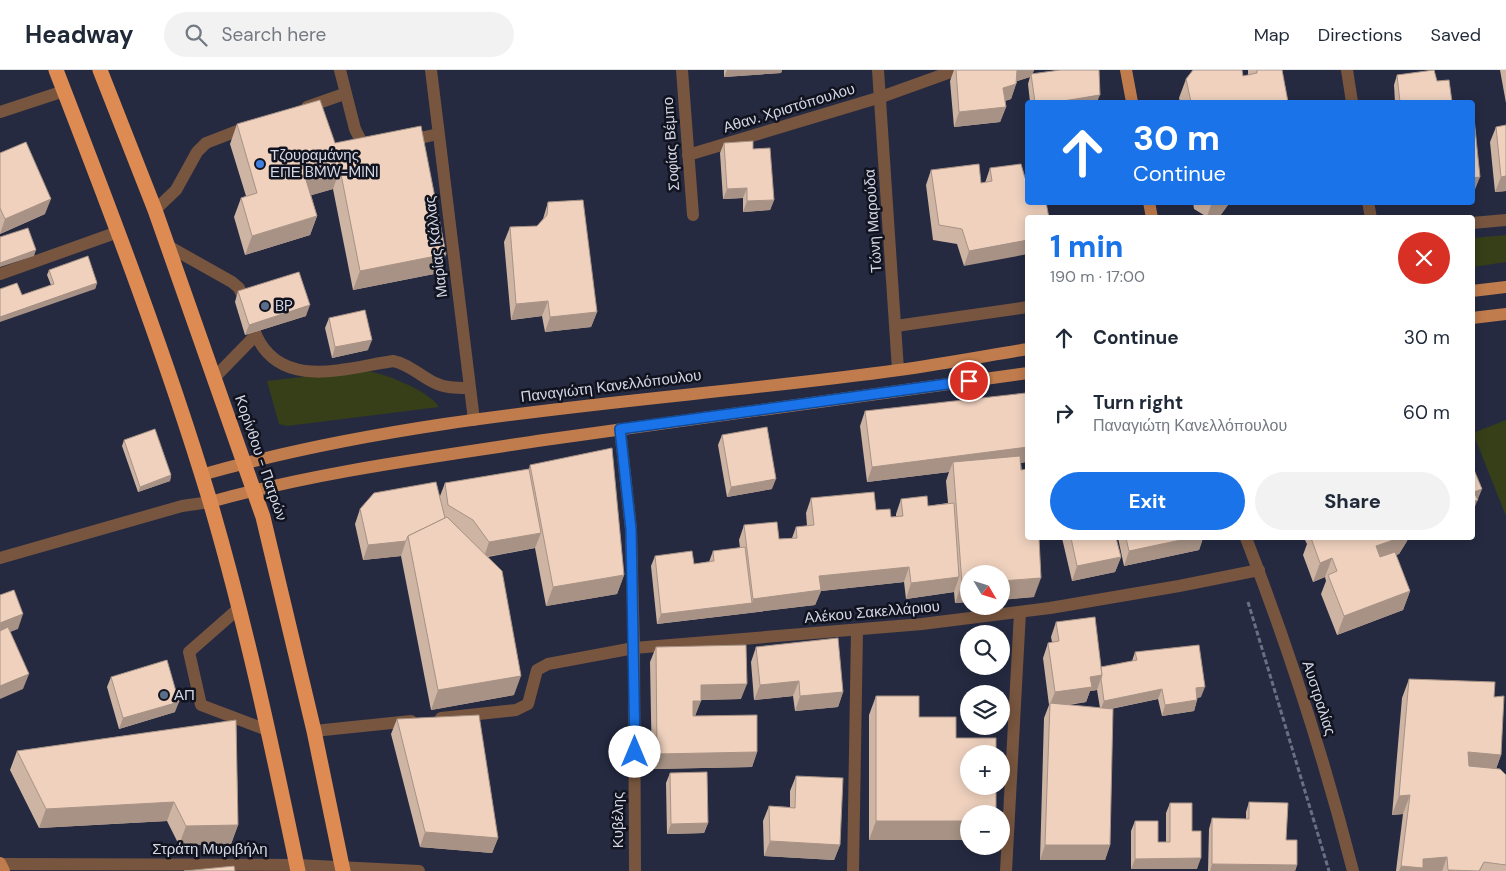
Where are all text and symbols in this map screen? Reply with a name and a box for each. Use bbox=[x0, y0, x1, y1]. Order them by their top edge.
search box bbox=[164, 12, 514, 57]
text: Headway bbox=[25, 19, 134, 50]
icon: search bbox=[182, 21, 210, 49]
text: Search here bbox=[222, 22, 326, 47]
text: Map bbox=[1254, 23, 1290, 47]
text: Directions bbox=[1318, 23, 1403, 47]
text: Saved bbox=[1431, 23, 1481, 47]
street label: Αθαν. Χριστόπουλου bbox=[721, 78, 857, 138]
street label: Σοφίας Βέμπο bbox=[658, 96, 684, 192]
text: 30 m bbox=[1133, 115, 1220, 161]
icon: ahead bbox=[1050, 120, 1115, 185]
place label: Τζουραμάνης ΕΠΕ BMW-MINI bbox=[270, 145, 379, 182]
marker: Τζουραμάνης ΕΠΕ BMW-MINI bbox=[254, 158, 266, 170]
text: Continue bbox=[1133, 159, 1226, 188]
street label: Τώνη Μαρούδα bbox=[859, 168, 887, 274]
street label: Μαρίας Κάλλας bbox=[420, 195, 452, 299]
text: 1 min bbox=[1050, 227, 1123, 266]
button: close bbox=[1398, 232, 1450, 284]
text: 190 m · 17:00 bbox=[1050, 266, 1145, 287]
place label: BP bbox=[275, 296, 293, 316]
marker: BP bbox=[259, 300, 271, 312]
icon: ahead bbox=[1050, 324, 1078, 352]
text: Continue bbox=[1093, 325, 1179, 350]
text: 30 m bbox=[1404, 325, 1450, 350]
pin bbox=[948, 360, 990, 402]
street label: Παναγιώτη Κανελλόπουλου bbox=[519, 365, 703, 407]
icon: arrive bbox=[955, 367, 983, 395]
text: Turn right bbox=[1093, 390, 1183, 415]
street label: Κορίνθου - Πατρών bbox=[230, 392, 292, 524]
icon: right bbox=[1050, 399, 1078, 427]
text: 60 m bbox=[1403, 400, 1450, 425]
text: Παναγιώτη Κανελλόπουλου bbox=[1093, 415, 1287, 436]
button: Exit bbox=[1050, 472, 1245, 530]
button: Share bbox=[1255, 472, 1450, 530]
north arrow bbox=[960, 565, 1010, 615]
map controls bbox=[960, 565, 1010, 855]
street label: Αλέκου Σακελλάριου bbox=[803, 596, 941, 628]
button: search bbox=[960, 625, 1010, 675]
street label: Αυστραλίας bbox=[1298, 658, 1340, 738]
place label: ΑΠ bbox=[174, 685, 195, 705]
button: layers bbox=[960, 685, 1010, 735]
marker: ΑΠ bbox=[158, 689, 170, 701]
position arrow bbox=[608, 725, 660, 777]
button: + bbox=[960, 745, 1010, 795]
street label: Κυβέλης bbox=[608, 792, 628, 848]
button: − bbox=[960, 805, 1010, 855]
street label: Στράτη Μυριβήλη bbox=[152, 839, 268, 859]

